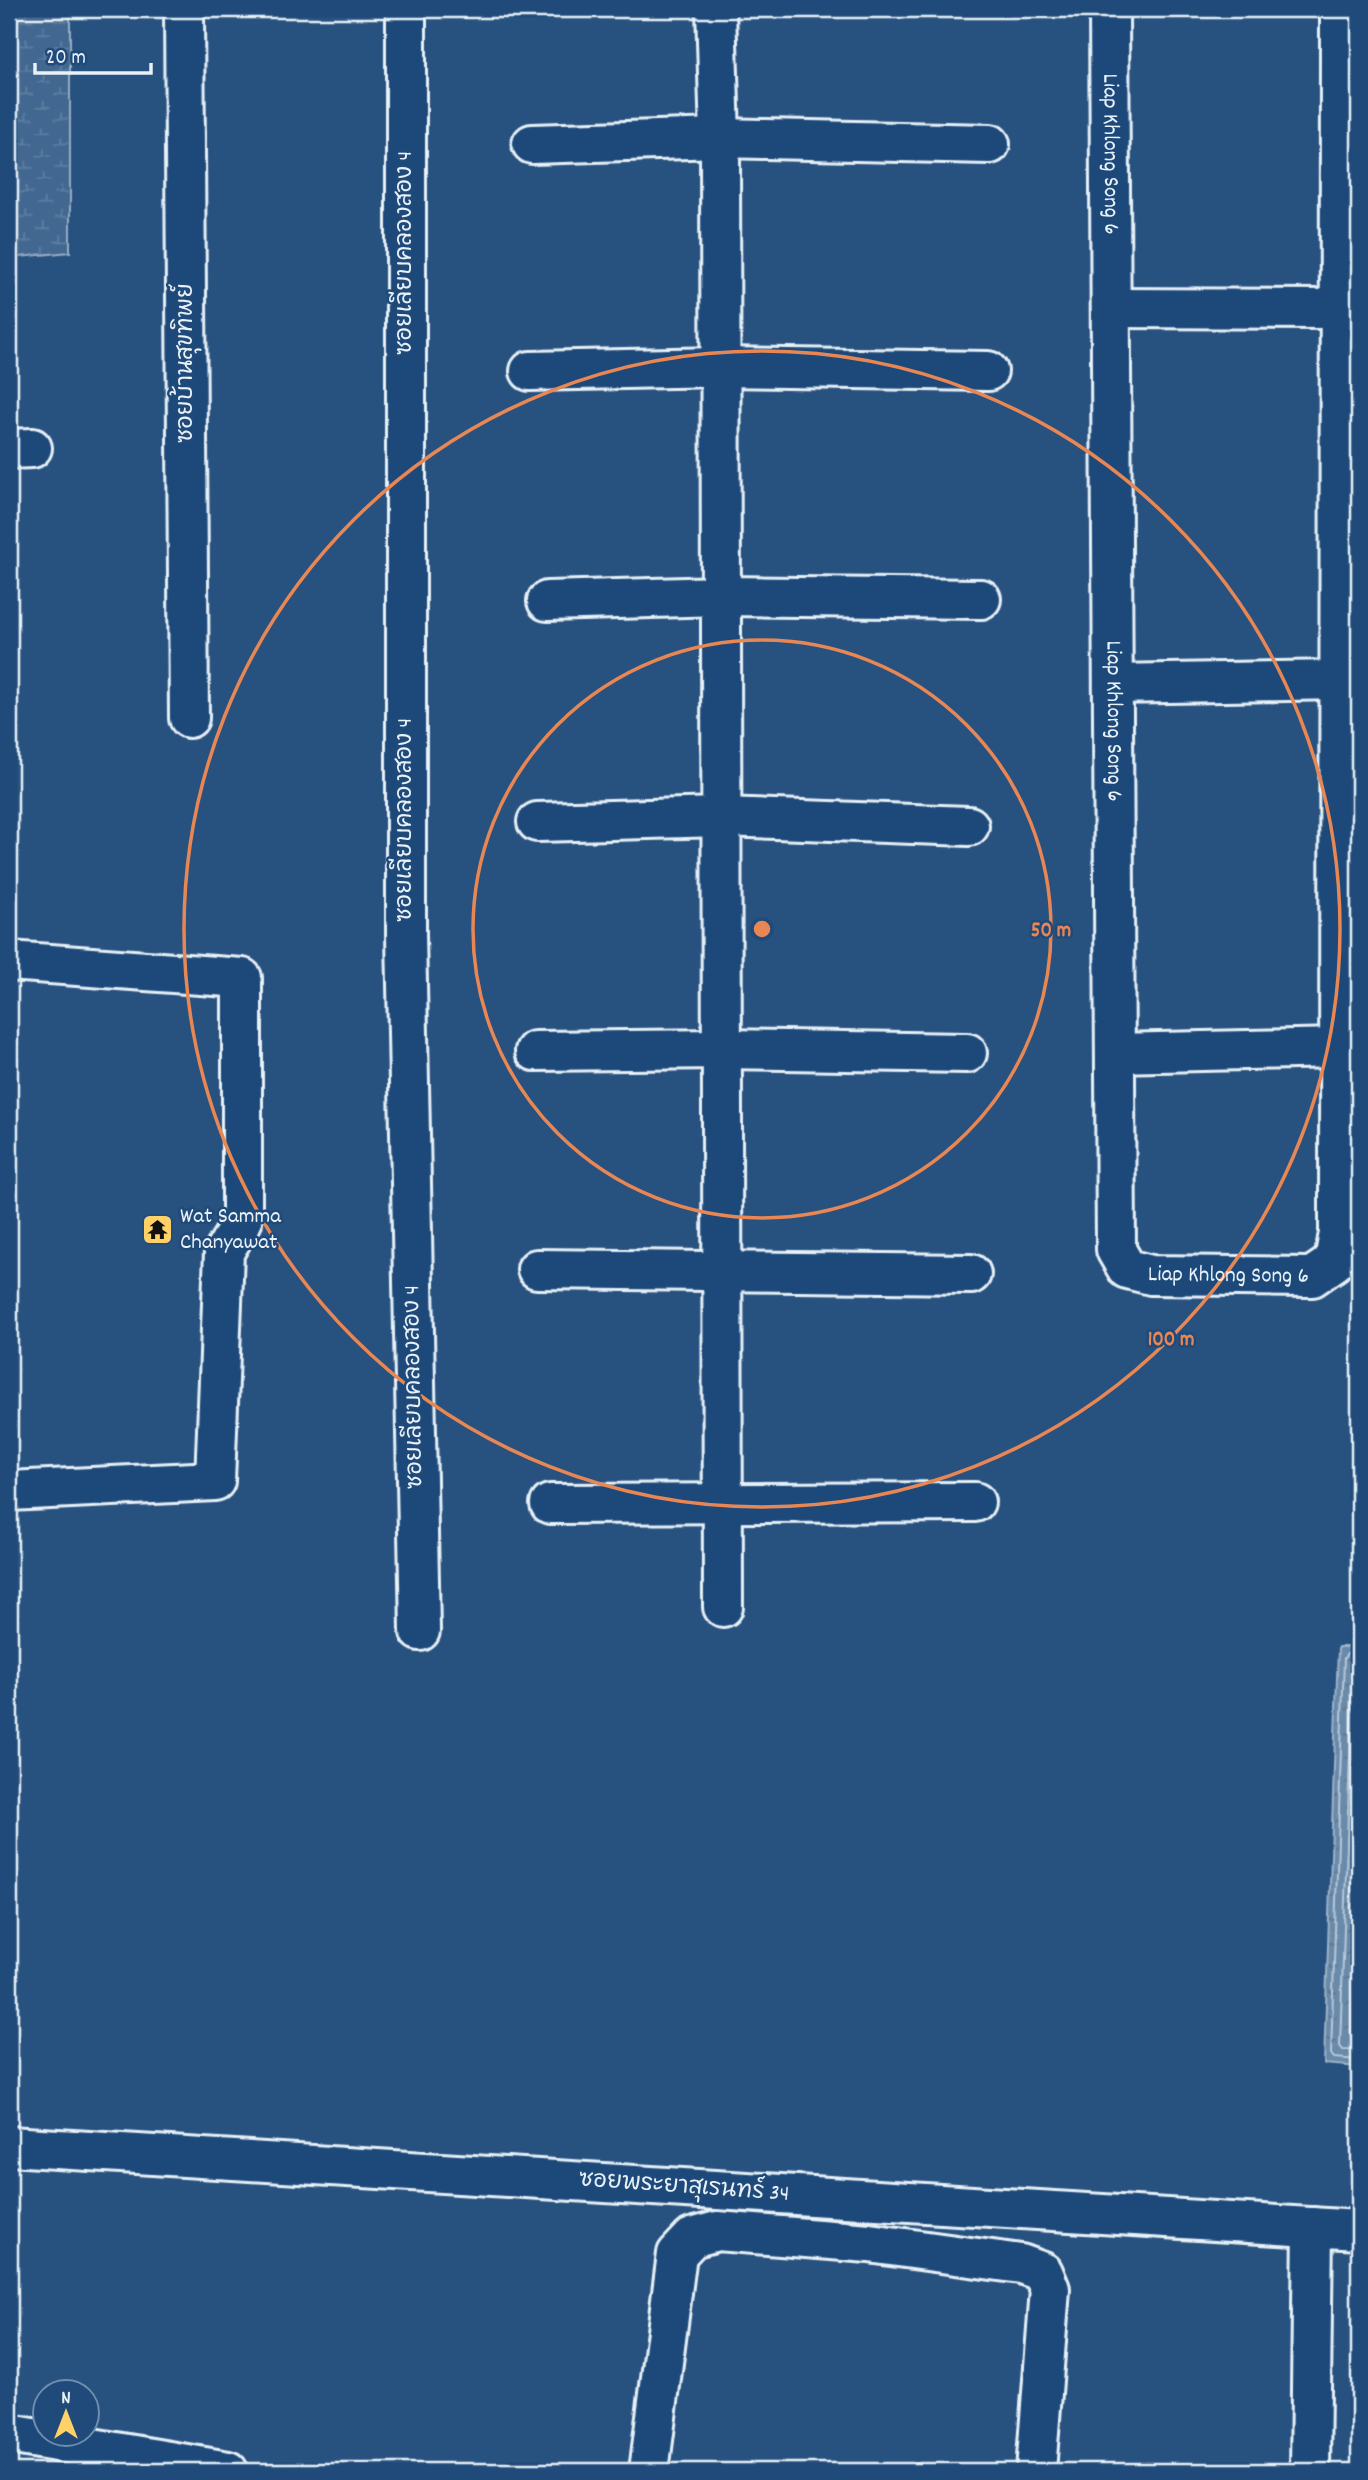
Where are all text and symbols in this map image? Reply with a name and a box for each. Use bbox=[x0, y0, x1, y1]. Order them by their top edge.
scale bar bbox=[35, 32, 150, 76]
text: 20 m bbox=[46, 44, 86, 74]
street label: Liap Khlong Song 6 bbox=[1093, 73, 1127, 235]
street label: ซอยเลียบคลองสอง 4 bbox=[388, 151, 423, 355]
street label: ซอยบ้านสุขทิพย์ bbox=[168, 283, 204, 443]
street label: Liap Khlong Song 6 bbox=[1096, 640, 1130, 802]
street label: ซอยเลียบคลองสอง 4 bbox=[388, 718, 423, 922]
centre of rings bbox=[750, 917, 774, 941]
text: 50 m bbox=[1031, 917, 1071, 947]
place label: Wat Samma Chanyawat bbox=[180, 1201, 282, 1260]
temple icon: Wat Samma Chanyawat bbox=[140, 1213, 174, 1247]
street label: Liap Khlong Song 6 bbox=[1148, 1258, 1309, 1293]
street label: ซอยเลียบคลองสอง 4 bbox=[395, 1285, 433, 1489]
text: 100 m bbox=[1148, 1326, 1194, 1356]
street label: ซอยพระยาสุเรนทร์ 34 bbox=[578, 2161, 790, 2212]
north arrow bbox=[32, 2378, 102, 2448]
text: N bbox=[61, 2386, 71, 2413]

